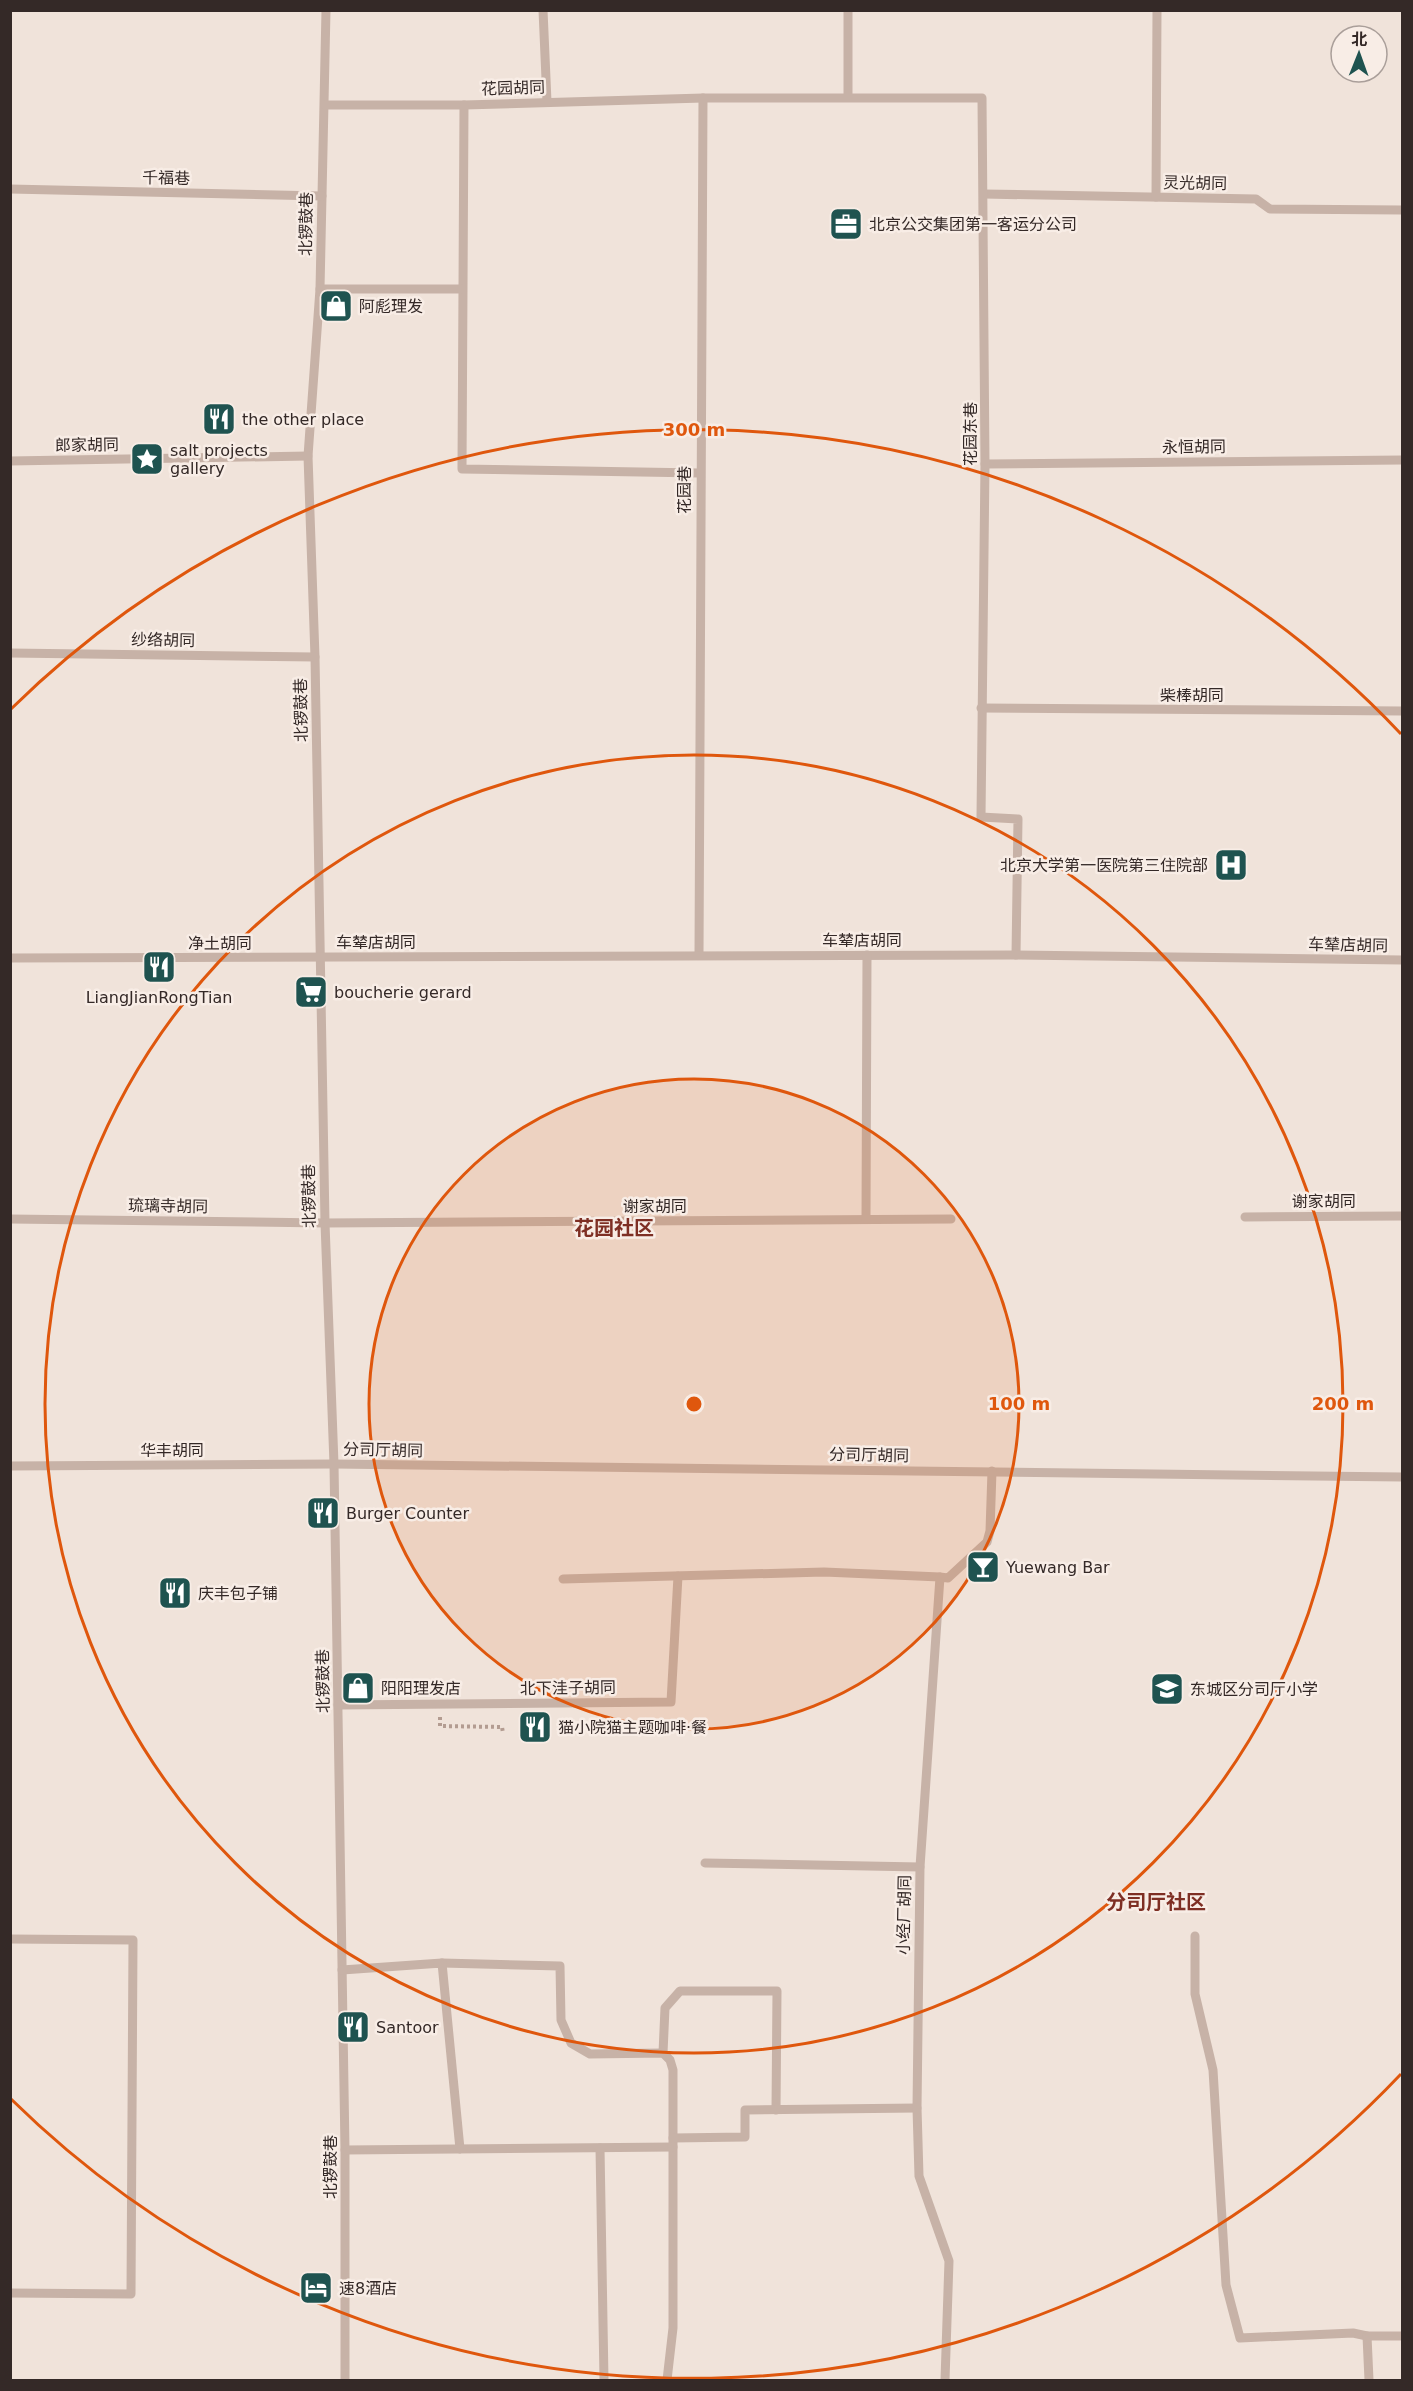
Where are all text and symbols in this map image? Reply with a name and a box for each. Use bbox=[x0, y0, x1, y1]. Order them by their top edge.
north arrow bbox=[1329, 24, 1389, 84]
text: 北 bbox=[1351, 30, 1367, 49]
street label: 花园胡同 bbox=[481, 77, 545, 99]
street label: 千福巷 bbox=[142, 168, 190, 188]
street label: 灵光胡同 bbox=[1163, 173, 1227, 193]
street label: 北锣鼓巷 bbox=[296, 192, 316, 256]
office icon: 北京公交集团第一客运分公司 bbox=[828, 206, 864, 242]
place label: 北京公交集团第一客运分公司 bbox=[869, 215, 1077, 234]
shop icon: 阿彪理发 bbox=[318, 288, 354, 324]
place label: 阿彪理发 bbox=[359, 297, 423, 316]
restaurant icon: the other place bbox=[201, 401, 237, 437]
street label: 花园东巷 bbox=[961, 402, 980, 466]
place label: the other place bbox=[242, 410, 364, 429]
text: 300 m bbox=[663, 419, 725, 440]
street label: 郎家胡同 bbox=[55, 435, 119, 455]
street label: 永恒胡同 bbox=[1162, 437, 1226, 457]
place icon: salt projects gallery bbox=[129, 441, 165, 477]
place label: salt projects gallery bbox=[170, 441, 268, 478]
street label: 花园巷 bbox=[675, 466, 694, 514]
street label: 纱络胡同 bbox=[131, 630, 195, 650]
street label: 北锣鼓巷 bbox=[291, 678, 311, 742]
street label: 柴棒胡同 bbox=[1160, 686, 1224, 705]
hospital icon: 北京大学第一医院第三住院部 bbox=[1213, 847, 1249, 883]
place label: 北京大学第一医院第三住院部 bbox=[1000, 856, 1208, 875]
street label: 车辇店胡同 bbox=[822, 931, 902, 950]
street label: 车辇店胡同 bbox=[336, 933, 416, 952]
street label: 净土胡同 bbox=[188, 934, 252, 953]
street label: 车辇店胡同 bbox=[1308, 935, 1388, 955]
restaurant icon: LiangJianRongTian bbox=[141, 949, 177, 985]
supermarket icon: boucherie gerard bbox=[293, 974, 329, 1010]
place label: boucherie gerard bbox=[334, 983, 472, 1002]
place label: LiangJianRongTian bbox=[86, 988, 232, 1007]
street label: 北锣鼓巷 bbox=[299, 1164, 319, 1228]
street label: 谢家胡同 bbox=[1292, 1192, 1356, 1211]
street label: 琉璃寺胡同 bbox=[128, 1196, 208, 1216]
street label: 谢家胡同 bbox=[623, 1197, 687, 1216]
district label: 花园社区 bbox=[574, 1216, 654, 1240]
text: 100 m bbox=[988, 1393, 1050, 1414]
text: 200 m bbox=[1312, 1393, 1374, 1414]
centre of rings bbox=[684, 1394, 704, 1414]
street label: 分司厅胡同 bbox=[343, 1440, 423, 1460]
street label: 华丰胡同 bbox=[140, 1441, 204, 1460]
street label: 分司厅胡同 bbox=[829, 1445, 909, 1465]
restaurant icon: Burger Counter bbox=[305, 1495, 341, 1531]
place label: Burger Counter bbox=[346, 1504, 469, 1523]
bar icon: Yuewang Bar bbox=[965, 1549, 1001, 1585]
place label: Yuewang Bar bbox=[1005, 1558, 1110, 1577]
restaurant icon: 庆丰包子铺 bbox=[157, 1575, 193, 1611]
place label: 庆丰包子铺 bbox=[198, 1584, 278, 1603]
street label: 北锣鼓巷 bbox=[313, 1649, 333, 1713]
shop icon: 阳阳理发店 bbox=[340, 1670, 376, 1706]
school or university icon: 东城区分司厅小学 bbox=[1149, 1671, 1185, 1707]
street label: 北下洼子胡同 bbox=[520, 1678, 616, 1698]
place label: 阳阳理发店 bbox=[381, 1679, 461, 1698]
place label: 东城区分司厅小学 bbox=[1190, 1680, 1318, 1699]
restaurant icon: 猫小院猫主题咖啡·餐 bbox=[517, 1709, 553, 1745]
place label: 猫小院猫主题咖啡·餐 bbox=[558, 1718, 707, 1737]
street label: 小经厂胡同 bbox=[894, 1875, 914, 1955]
district label: 分司厅社区 bbox=[1106, 1890, 1206, 1914]
restaurant icon: Santoor bbox=[335, 2009, 371, 2045]
place label: Santoor bbox=[376, 2018, 439, 2037]
street label: 北锣鼓巷 bbox=[321, 2135, 340, 2199]
hotel icon: 速8酒店 bbox=[298, 2270, 334, 2306]
place label: 速8酒店 bbox=[339, 2279, 397, 2298]

